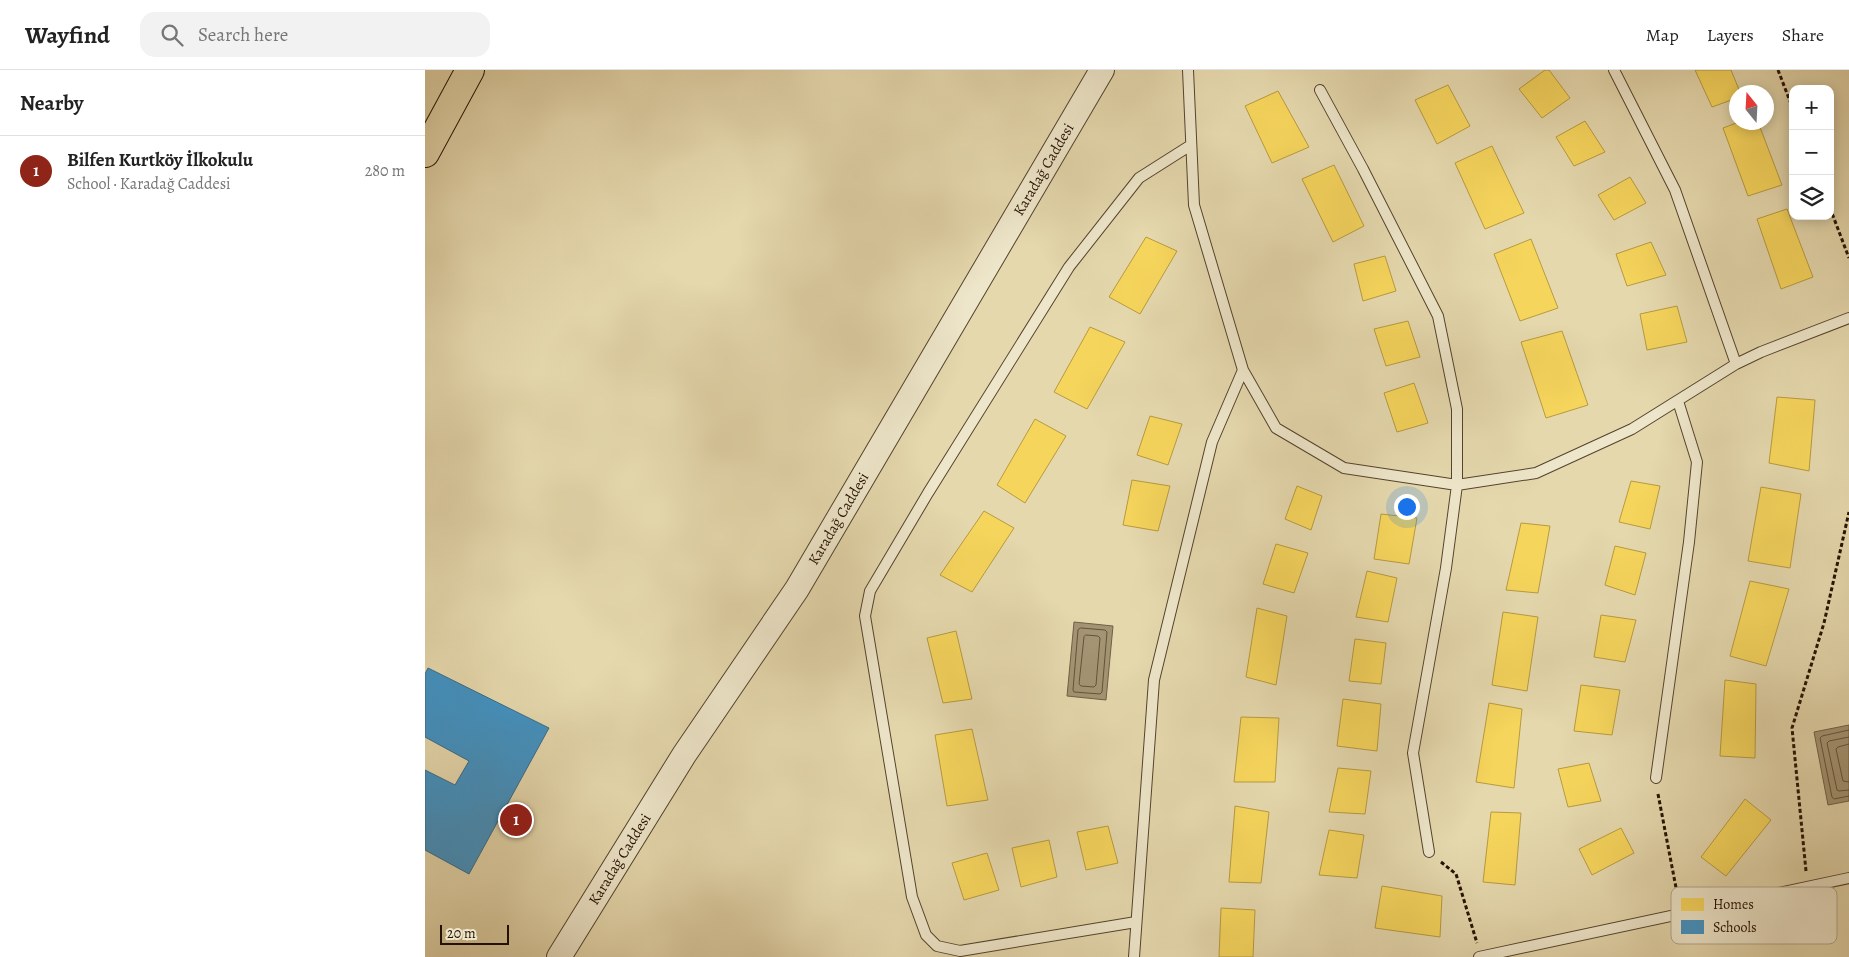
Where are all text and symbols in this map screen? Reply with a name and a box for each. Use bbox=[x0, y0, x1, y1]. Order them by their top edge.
search box bbox=[140, 12, 490, 57]
text: Wayfind bbox=[25, 19, 110, 51]
icon: search bbox=[158, 21, 186, 49]
text: Search here bbox=[198, 22, 288, 48]
text: Map bbox=[1646, 23, 1679, 47]
text: Layers bbox=[1707, 23, 1754, 47]
text: Share bbox=[1782, 23, 1824, 47]
north arrow bbox=[1729, 85, 1774, 130]
map controls bbox=[1789, 85, 1834, 220]
button: + bbox=[1789, 85, 1834, 130]
text: Nearby bbox=[20, 89, 83, 117]
street label: Karadağ Caddesi bbox=[1009, 120, 1079, 219]
button: − bbox=[1789, 130, 1834, 175]
text: Bilfen Kurtköy İlkokulu bbox=[67, 147, 253, 173]
text: 1 bbox=[33, 160, 39, 182]
text: 280 m bbox=[365, 160, 405, 182]
text: School · Karadağ Caddesi bbox=[67, 173, 231, 195]
button: layers bbox=[1789, 175, 1834, 220]
street label: Karadağ Caddesi bbox=[803, 469, 873, 568]
your location bbox=[1394, 494, 1420, 520]
pin: 1 bbox=[500, 801, 532, 839]
street label: Karadağ Caddesi bbox=[584, 810, 655, 909]
legend bbox=[1671, 887, 1837, 944]
text: Homes bbox=[1713, 895, 1754, 914]
text: Schools bbox=[1713, 918, 1757, 937]
scale bar bbox=[440, 922, 509, 945]
text: 20 m bbox=[447, 924, 476, 943]

